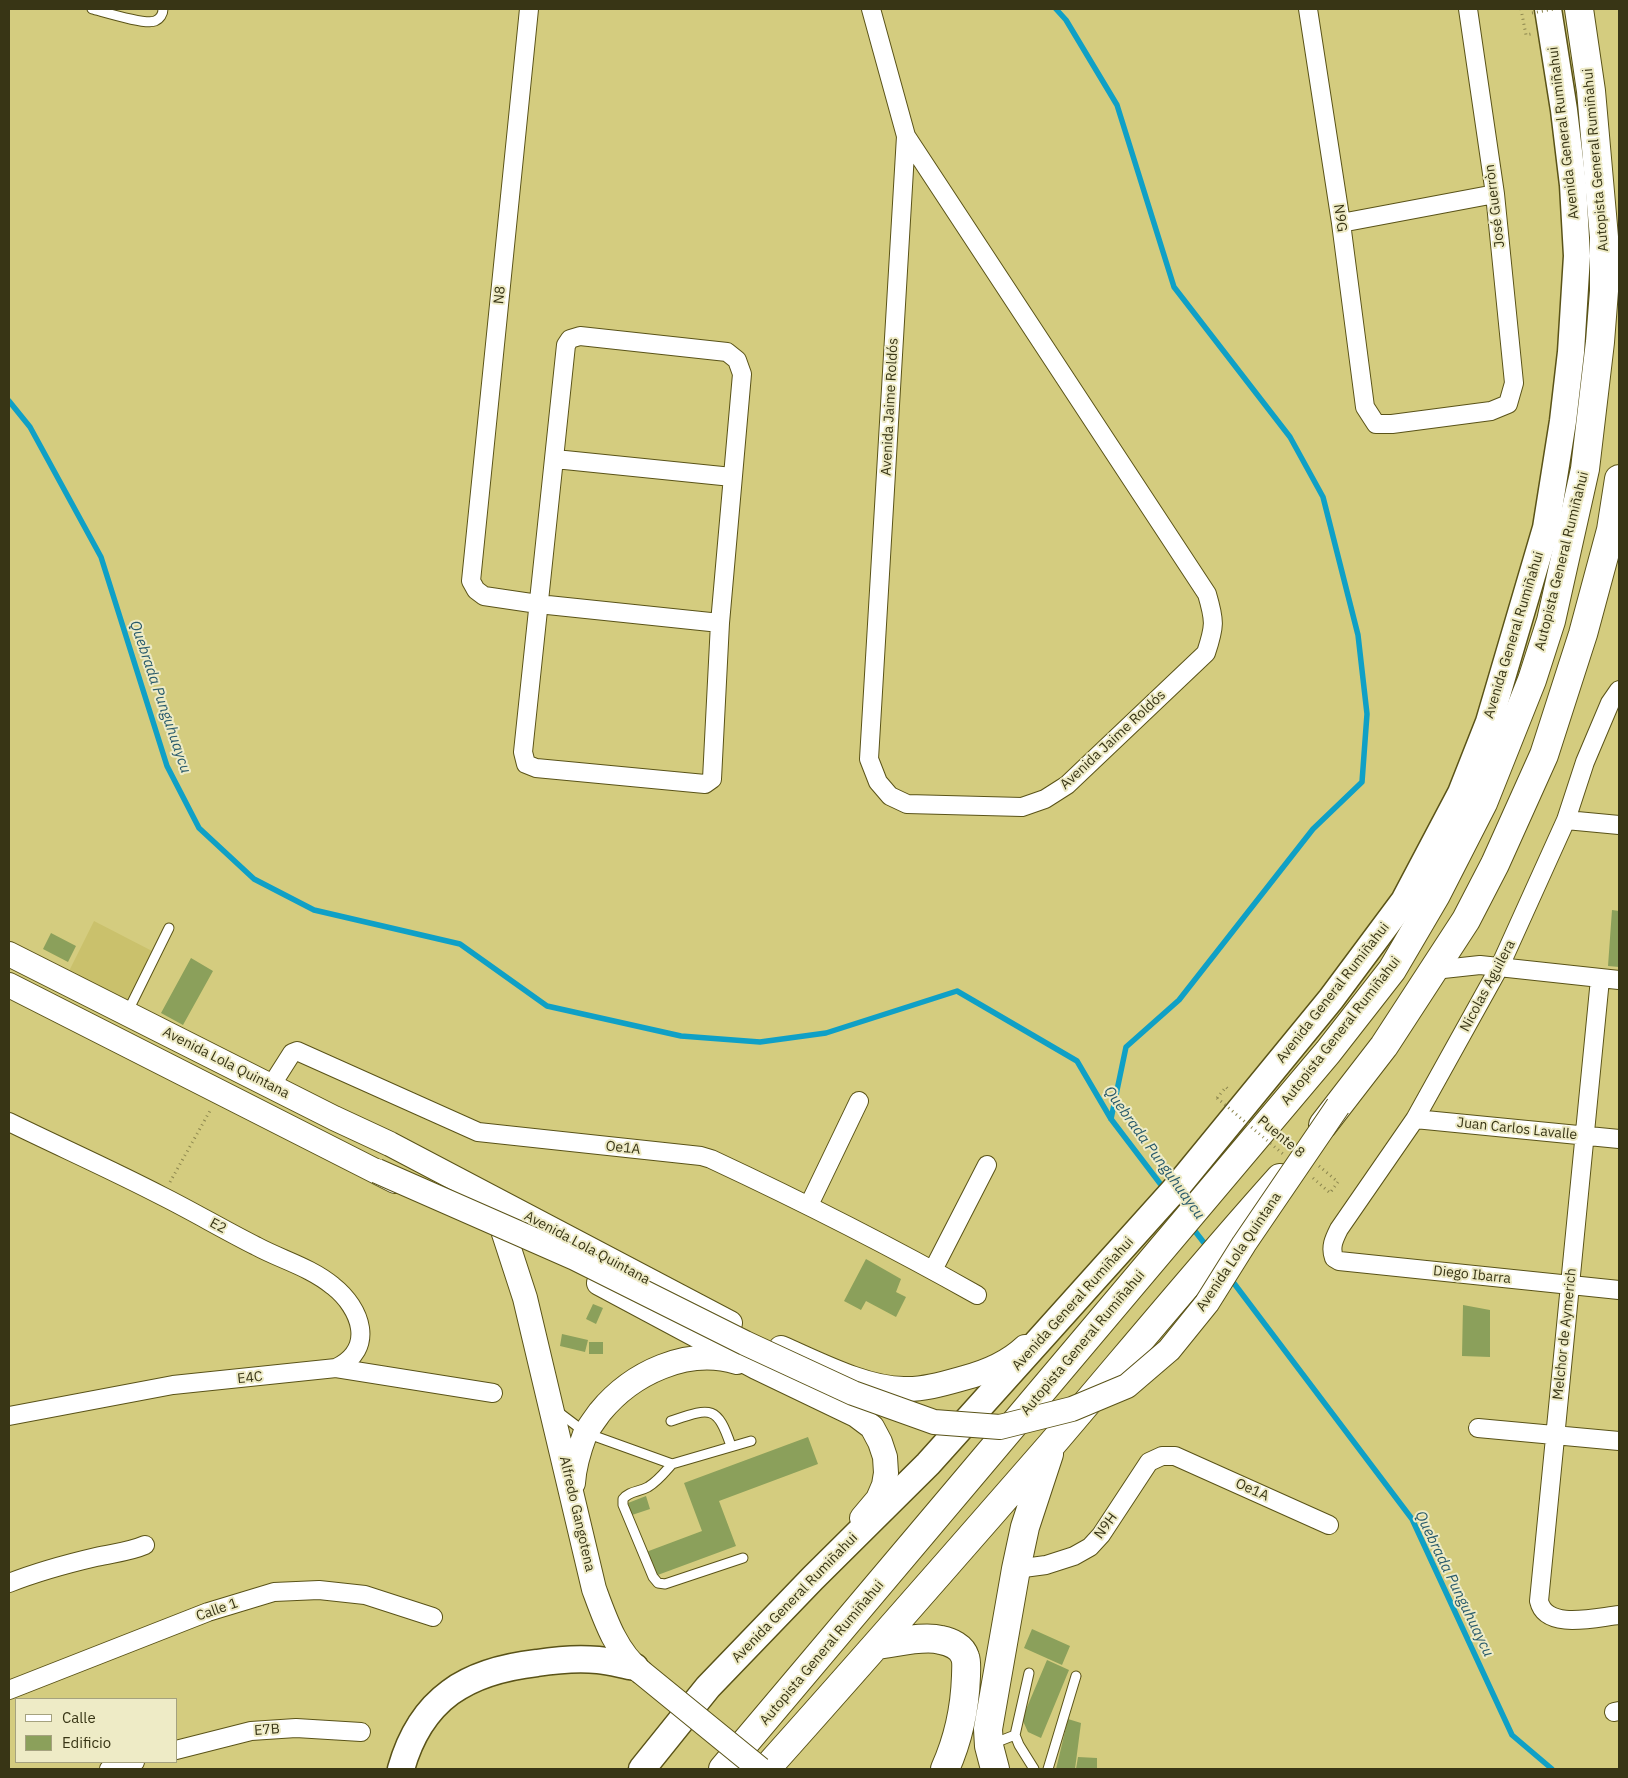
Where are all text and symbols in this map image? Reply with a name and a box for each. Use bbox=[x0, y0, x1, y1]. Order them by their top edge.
street label: Avenida General Rumiñahui bbox=[1545, 46, 1583, 220]
street label: Autopista General Rumiñahui bbox=[1580, 68, 1612, 252]
street label: José Guerròn bbox=[1482, 163, 1508, 249]
street label: N9G bbox=[1330, 203, 1350, 233]
street label: N8 bbox=[491, 285, 509, 305]
street label: Avenida Jaime Roldós bbox=[878, 338, 902, 476]
street label: Autopista General Rumiñahui bbox=[1532, 470, 1592, 652]
street label: Avenida General Rumiñahui bbox=[1481, 549, 1547, 721]
water label: Quebrada Punguhuaycu bbox=[125, 618, 195, 776]
street label: Avenida Jaime Roldós bbox=[1057, 687, 1169, 793]
street label: Avenida General Rumiñahui bbox=[1273, 919, 1393, 1067]
street label: Nicolas Aguilera bbox=[1457, 937, 1519, 1035]
street label: Autopista General Rumiñahui bbox=[1278, 953, 1404, 1109]
street label: Avenida Lola Quintana bbox=[160, 1024, 292, 1102]
water label: Quebrada Punguhuaycu bbox=[1100, 1083, 1208, 1223]
street label: Puente 8 bbox=[1254, 1112, 1308, 1162]
street label: Juan Carlos Lavalle bbox=[1456, 1114, 1578, 1144]
street label: Oe1A bbox=[605, 1138, 641, 1158]
street label: Avenida Lola Quintana bbox=[1193, 1189, 1285, 1315]
street label: Avenida Lola Quintana bbox=[521, 1208, 653, 1288]
street label: E2 bbox=[207, 1215, 229, 1237]
street label: Avenida General Rumiñahui bbox=[1009, 1234, 1137, 1374]
street label: Diego Ibarra bbox=[1432, 1263, 1512, 1287]
street label: Autopista General Rumiñahui bbox=[1017, 1267, 1149, 1419]
street label: Melchor de Aymerich bbox=[1550, 1267, 1580, 1401]
street label: E4C bbox=[237, 1368, 263, 1388]
street label: Alfredo Gangotena bbox=[556, 1455, 598, 1573]
street label: Oe1A bbox=[1233, 1475, 1271, 1505]
water label: Quebrada Punguhuaycu bbox=[1411, 1508, 1497, 1660]
street label: N9H bbox=[1091, 1510, 1121, 1542]
street label: Avenida General Rumiñahui bbox=[729, 1530, 861, 1666]
street label: Autopista General Rumiñahui bbox=[756, 1577, 888, 1729]
street label: Calle 1 bbox=[194, 1595, 240, 1625]
legend bbox=[15, 1698, 178, 1763]
text: Calle bbox=[62, 1708, 96, 1727]
street label: E7B bbox=[254, 1721, 280, 1739]
text: Edificio bbox=[62, 1733, 111, 1752]

